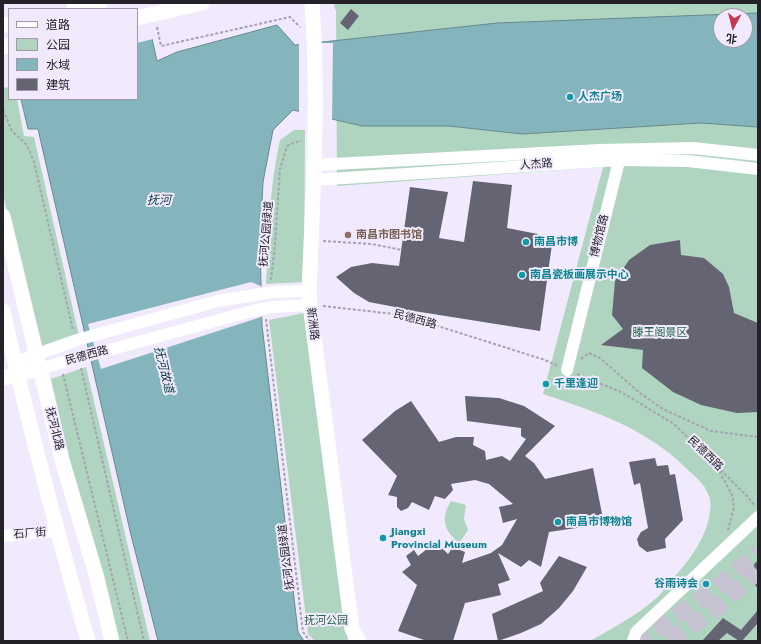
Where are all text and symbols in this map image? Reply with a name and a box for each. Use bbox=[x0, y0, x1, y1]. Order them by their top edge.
legend bbox=[8, 8, 138, 100]
north arrow bbox=[713, 8, 753, 48]
text: 道路 bbox=[46, 16, 70, 34]
text: 北 bbox=[725, 30, 738, 48]
text: 公园 bbox=[46, 36, 70, 54]
text: 水域 bbox=[46, 56, 70, 74]
text: 建筑 bbox=[46, 76, 70, 94]
place label: 人杰广场 bbox=[578, 90, 622, 104]
marker: 人杰广场 bbox=[565, 92, 575, 102]
street label: 人杰路 bbox=[519, 157, 553, 173]
water label: 抚河 bbox=[147, 194, 171, 208]
street label: 抚河公园绿道 bbox=[258, 201, 276, 267]
street label: 博物馆路 bbox=[588, 213, 612, 259]
place label: 南昌市图书馆 bbox=[356, 228, 422, 242]
marker: 南昌市图书馆 bbox=[343, 230, 353, 240]
place label: 南昌市博 bbox=[534, 235, 578, 249]
marker: 南昌市博 bbox=[521, 237, 531, 247]
place label: 南昌瓷板画展示中心 bbox=[530, 268, 629, 282]
marker: 南昌瓷板画展示中心 bbox=[517, 270, 527, 280]
street label: 新洲路 bbox=[303, 307, 321, 341]
street label: 民德西路 bbox=[392, 308, 438, 332]
park label: 滕王阁景区 bbox=[633, 326, 687, 340]
street label: 民德西路 bbox=[64, 344, 110, 368]
water label: 抚河故道 bbox=[150, 345, 176, 395]
place label: 千里逢迎 bbox=[554, 377, 598, 391]
marker: 千里逢迎 bbox=[541, 379, 551, 389]
street label: 抚河北路 bbox=[42, 406, 66, 452]
street label: 民德西路 bbox=[685, 434, 725, 474]
place label: 南昌市博物馆 bbox=[566, 515, 632, 529]
marker: 南昌市博物馆 bbox=[553, 517, 563, 527]
street label: 抚河公园绿道 bbox=[276, 523, 298, 591]
place label: Jiangxi Provincial Museum bbox=[391, 525, 487, 551]
street label: 石厂街 bbox=[13, 526, 47, 542]
marker: Jiangxi Provincial Museum bbox=[378, 533, 388, 543]
place label: 谷雨诗会 bbox=[654, 577, 698, 591]
marker: 谷雨诗会 bbox=[701, 579, 711, 589]
park label: 抚河公园 bbox=[304, 614, 348, 628]

